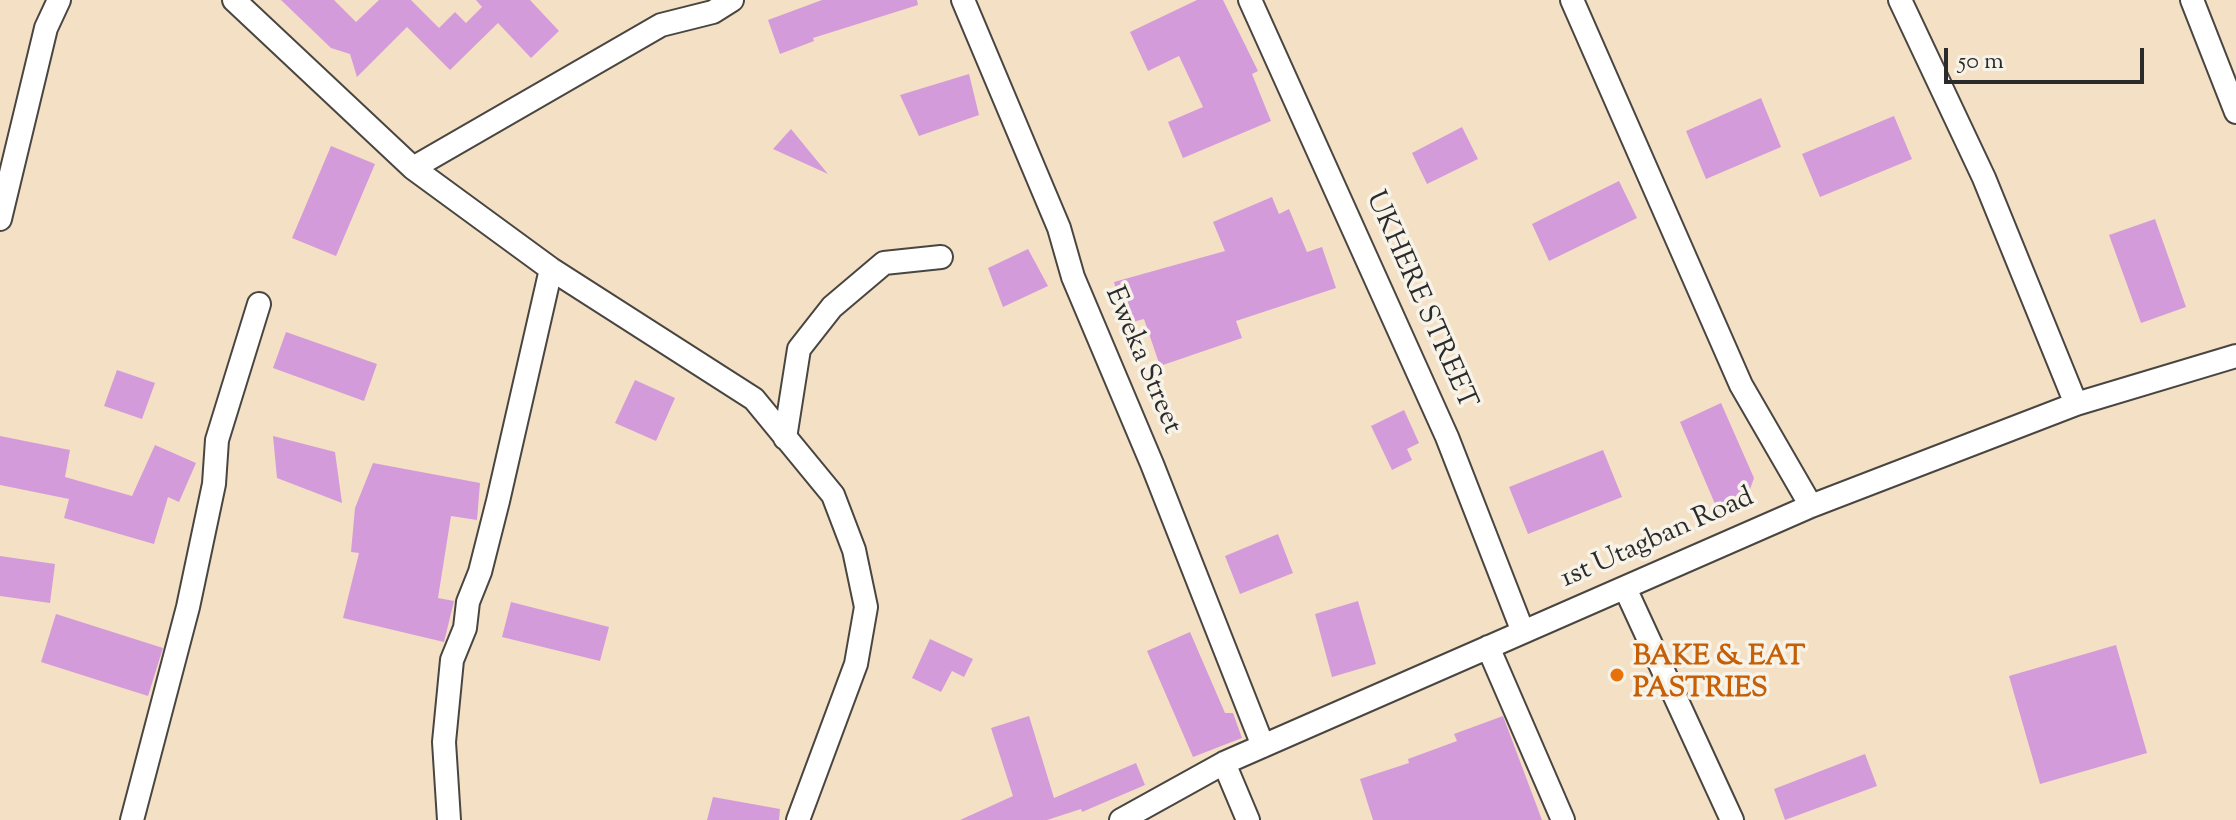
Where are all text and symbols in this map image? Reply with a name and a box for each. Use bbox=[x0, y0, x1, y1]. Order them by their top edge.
scale bar bbox=[1948, 32, 2148, 82]
text: 50 m bbox=[1958, 45, 2004, 79]
street label: UKHERE STREET bbox=[1356, 187, 1482, 415]
street label: Eweka Street bbox=[1095, 282, 1187, 440]
street label: 1st Utagban Road bbox=[1556, 482, 1760, 598]
place label: BAKE & EAT PASTRIES bbox=[1633, 642, 1805, 708]
marker: BAKE & EAT PASTRIES bbox=[1608, 666, 1626, 684]

